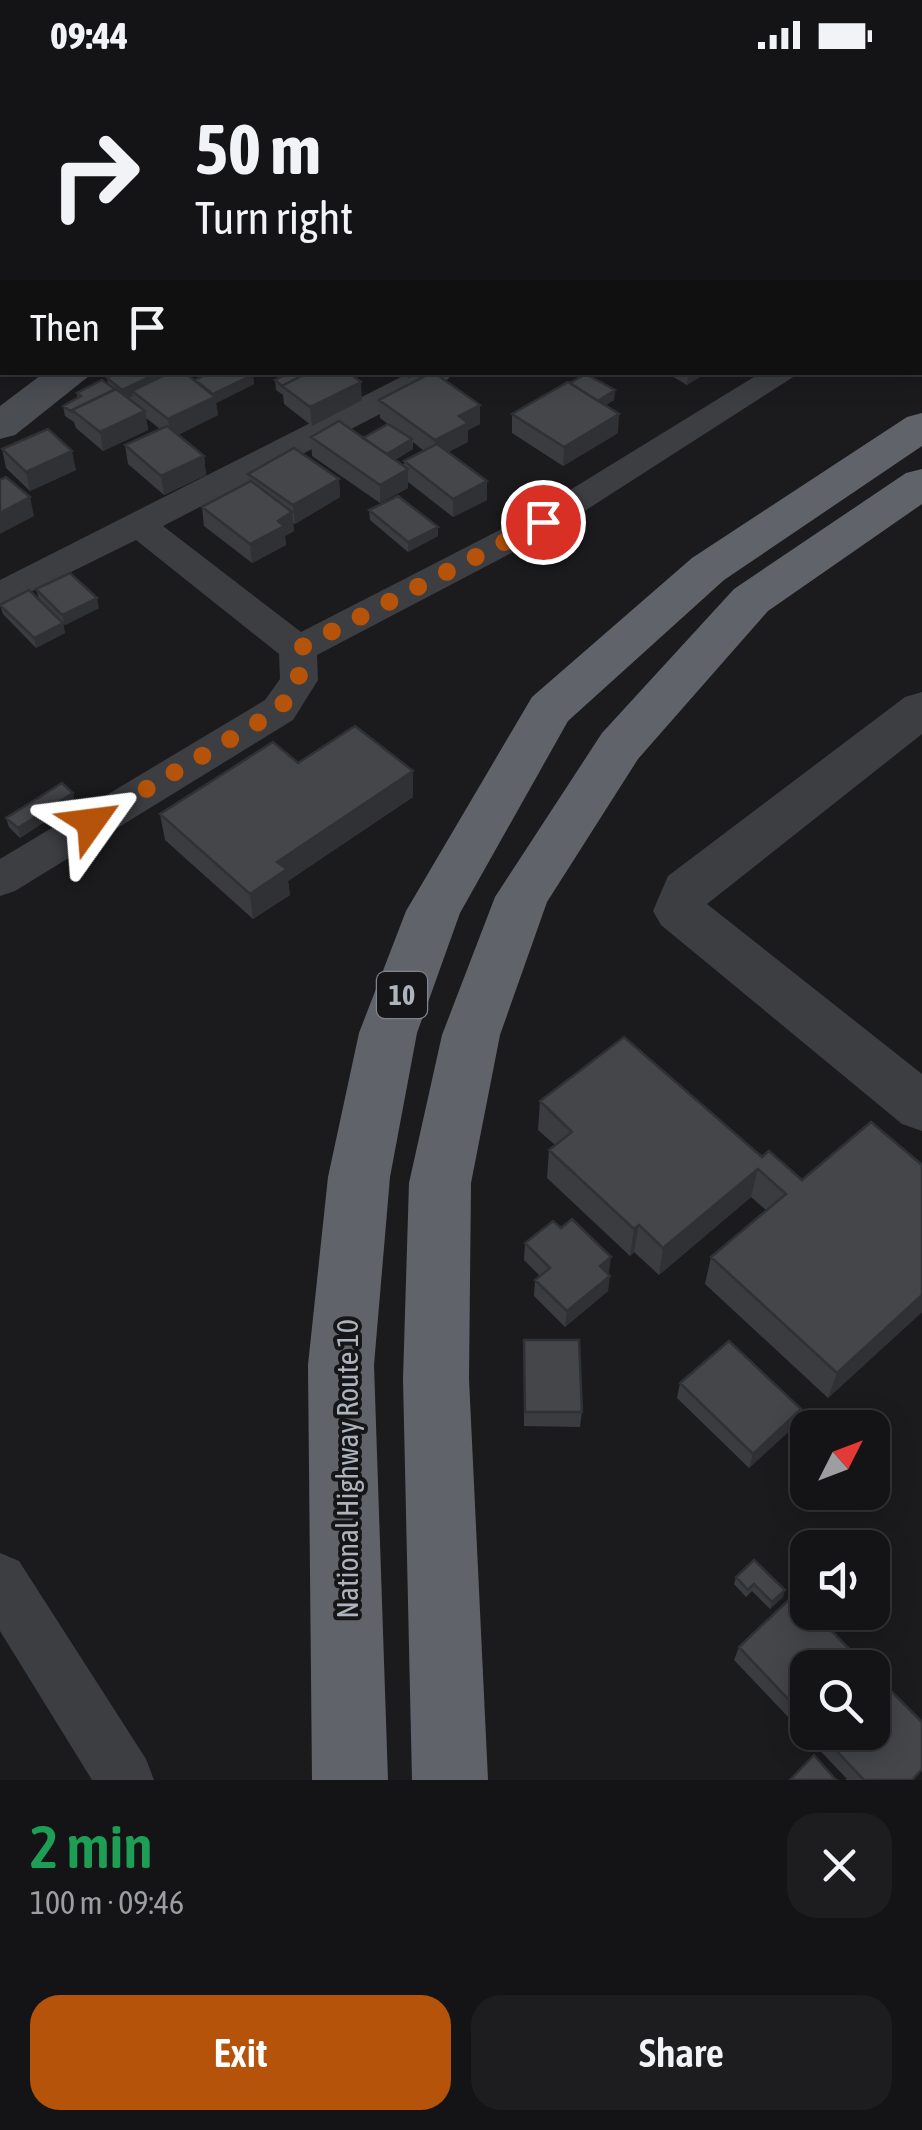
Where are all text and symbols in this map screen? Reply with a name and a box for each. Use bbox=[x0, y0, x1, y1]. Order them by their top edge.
text: 09:44 bbox=[50, 14, 128, 57]
text: 50 m bbox=[195, 109, 321, 189]
icon: right bbox=[30, 110, 160, 240]
text: Turn right bbox=[195, 192, 353, 244]
icon: arrive bbox=[120, 300, 175, 355]
text: Then bbox=[30, 306, 100, 349]
pin bbox=[501, 480, 586, 565]
icon: arrive bbox=[516, 495, 571, 550]
position arrow bbox=[39, 770, 143, 874]
road number: 10 bbox=[377, 972, 427, 1018]
street label: National Highway Route 10 bbox=[330, 1319, 364, 1619]
north arrow bbox=[790, 1410, 890, 1510]
map controls bbox=[790, 1410, 890, 1750]
button: sound bbox=[790, 1530, 890, 1630]
button: search bbox=[790, 1650, 890, 1750]
text: 2 min bbox=[30, 1812, 153, 1881]
button: close bbox=[787, 1813, 892, 1918]
text: 100 m · 09:46 bbox=[30, 1884, 184, 1921]
button: Exit bbox=[30, 1995, 451, 2110]
button: Share bbox=[471, 1995, 892, 2110]

